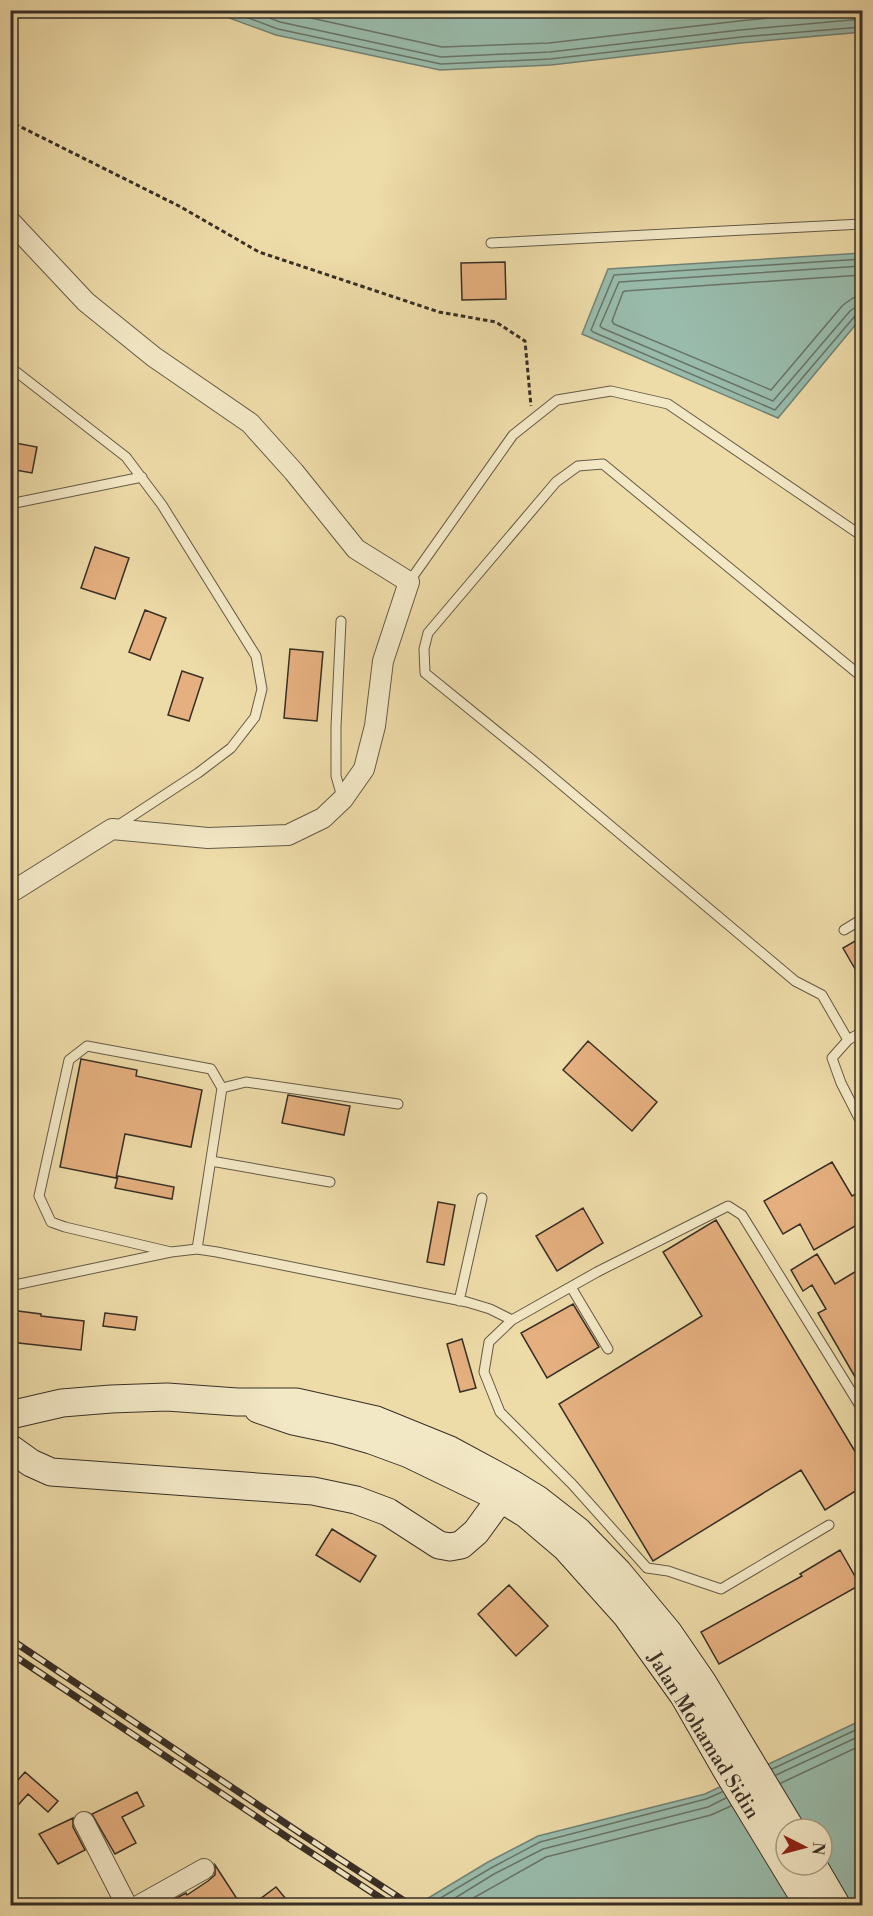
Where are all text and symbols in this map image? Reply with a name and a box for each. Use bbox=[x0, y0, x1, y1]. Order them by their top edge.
street label: Jalan Mohamad Sidin bbox=[641, 1647, 764, 1824]
north arrow bbox=[774, 1817, 834, 1877]
text: N bbox=[807, 1841, 829, 1856]

